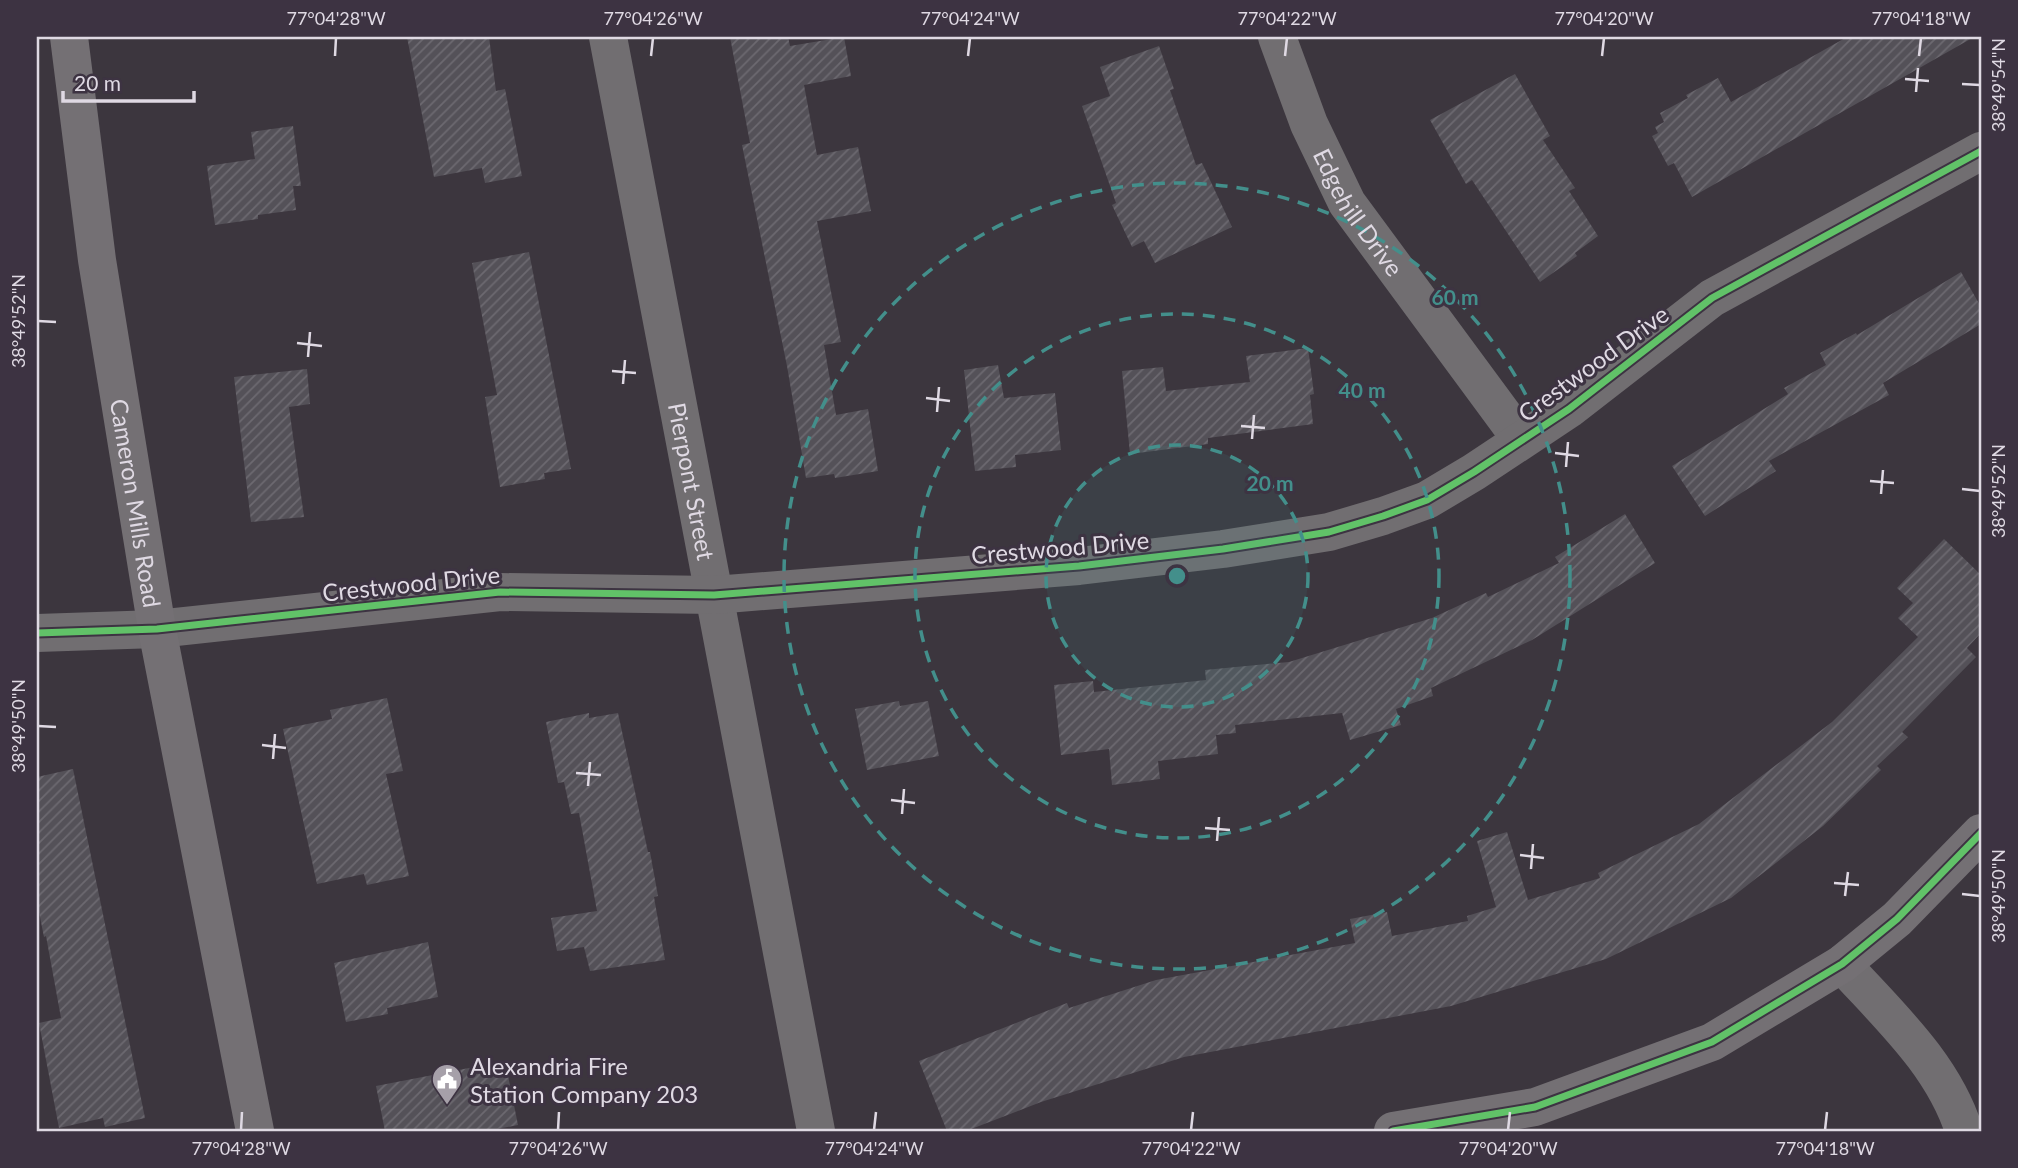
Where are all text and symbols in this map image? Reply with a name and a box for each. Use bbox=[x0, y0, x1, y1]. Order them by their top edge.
text: 77°04'28"W bbox=[286, 7, 386, 29]
text: 77°04'26"W bbox=[603, 7, 703, 29]
text: 77°04'24"W bbox=[920, 7, 1020, 29]
text: 77°04'22"W bbox=[1237, 7, 1337, 29]
text: 77°04'20"W bbox=[1554, 7, 1654, 29]
text: 77°04'18"W bbox=[1871, 7, 1971, 29]
text: 38°49'54"N bbox=[1987, 38, 2009, 132]
scale bar bbox=[63, 60, 194, 104]
text: 20 m bbox=[74, 70, 121, 95]
street label: Edgehill Drive bbox=[1308, 143, 1410, 281]
text: 38°49'52"N bbox=[7, 274, 29, 368]
text: 60 m bbox=[1431, 284, 1479, 309]
street label: Crestwood Drive bbox=[1512, 299, 1674, 427]
text: 40 m bbox=[1338, 377, 1386, 402]
street label: Cameron Mills Road bbox=[105, 397, 168, 609]
street label: Pierpont Street bbox=[663, 400, 722, 563]
text: 38°49'52"N bbox=[1987, 444, 2009, 538]
text: 20 m bbox=[1246, 470, 1294, 495]
street label: Crestwood Drive bbox=[970, 525, 1150, 569]
street label: Crestwood Drive bbox=[321, 559, 501, 607]
centre of rings bbox=[1165, 564, 1189, 588]
text: 38°49'50"N bbox=[7, 679, 29, 773]
text: 38°49'50"N bbox=[1987, 849, 2009, 943]
place label: Alexandria Fire Station Company 203 bbox=[470, 1051, 698, 1108]
public building icon: Alexandria Fire Station Company 203 bbox=[430, 1062, 464, 1106]
text: 77°04'28"W bbox=[191, 1137, 291, 1159]
text: 77°04'26"W bbox=[508, 1137, 608, 1159]
text: 77°04'24"W bbox=[824, 1137, 924, 1159]
text: 77°04'22"W bbox=[1141, 1137, 1241, 1159]
text: 77°04'20"W bbox=[1458, 1137, 1558, 1159]
text: 77°04'18"W bbox=[1775, 1137, 1875, 1159]

